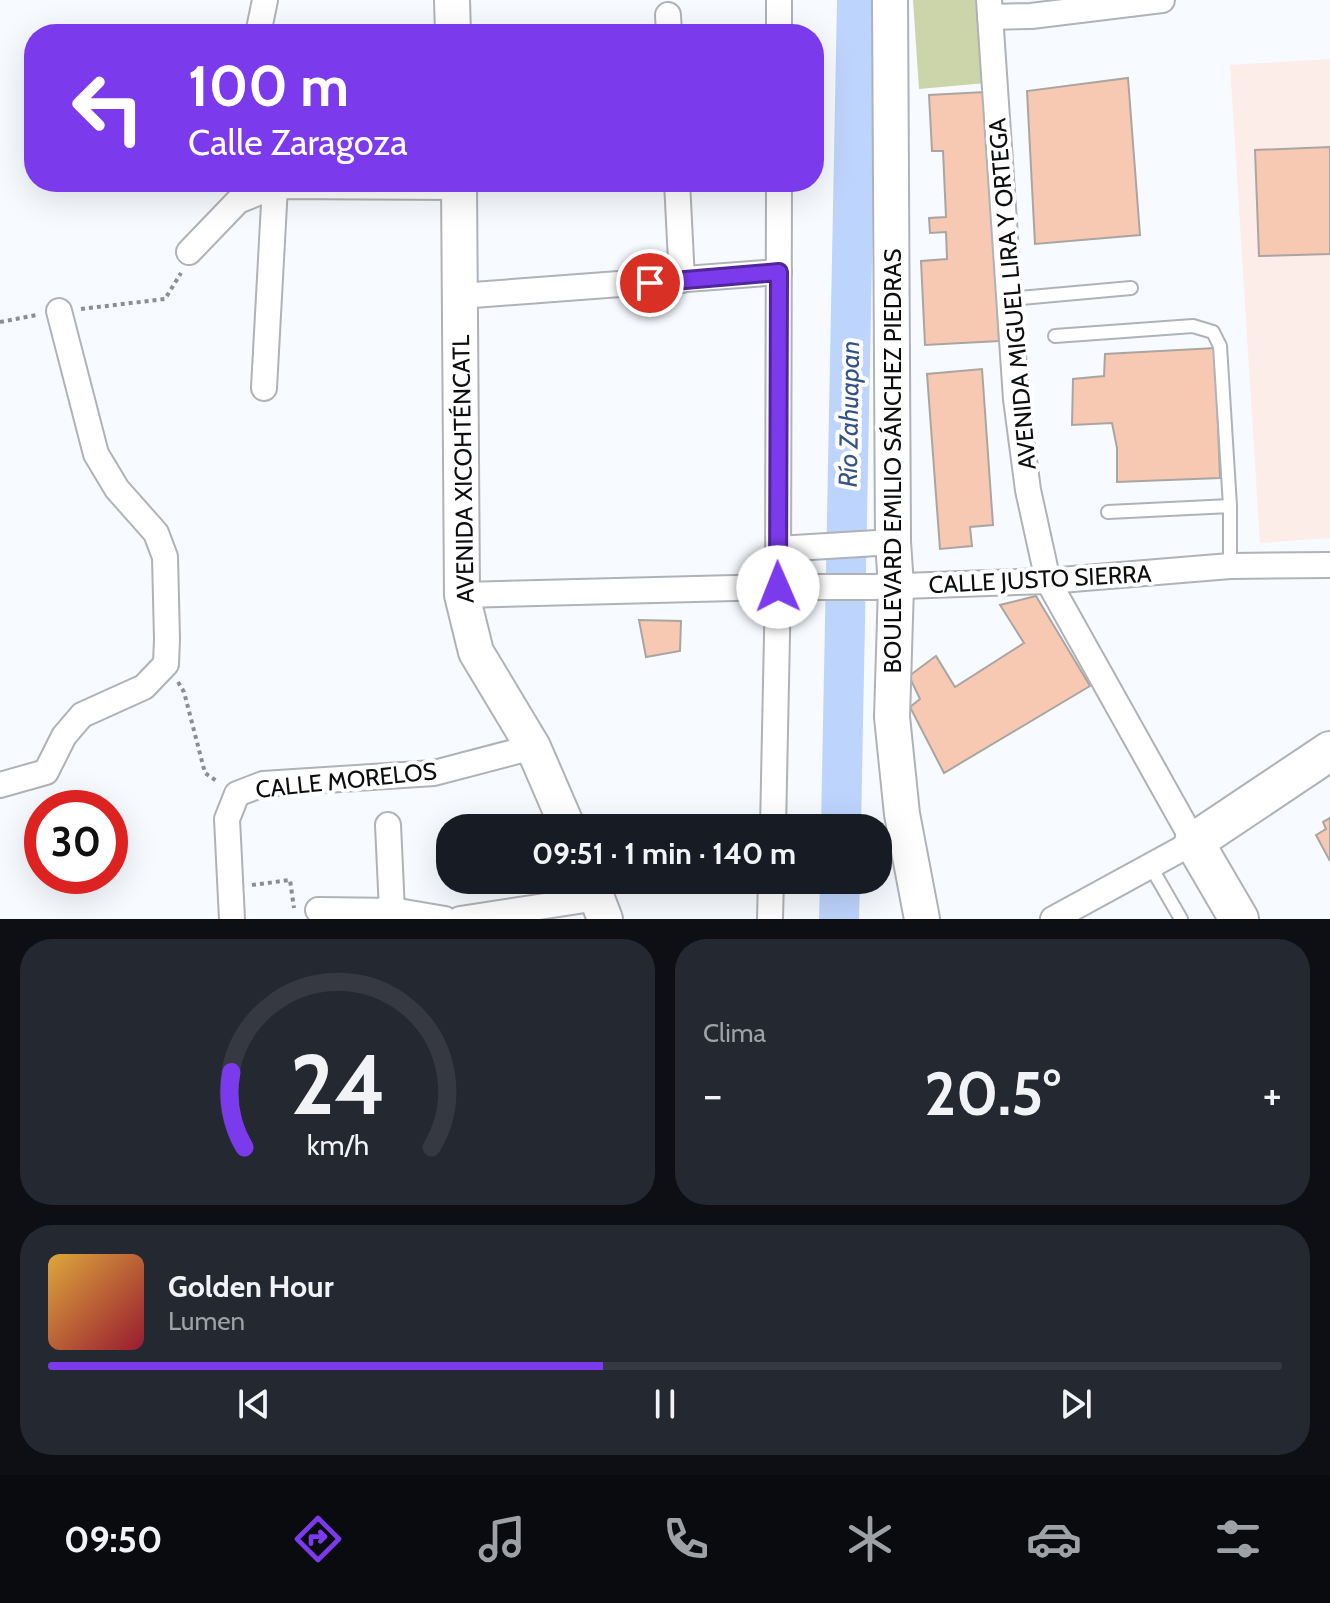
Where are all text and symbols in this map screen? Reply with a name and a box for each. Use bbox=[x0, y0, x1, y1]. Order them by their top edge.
text: 100 m bbox=[188, 52, 349, 120]
icon: left bbox=[56, 56, 160, 160]
street label: AVENIDA MIGUEL LIRA Y ORTEGA bbox=[982, 117, 1042, 471]
text: Calle Zaragoza bbox=[188, 120, 408, 164]
street label: BOULEVARD EMILIO SÁNCHEZ PIEDRAS bbox=[878, 248, 907, 674]
pin bbox=[616, 249, 684, 317]
icon: arrive bbox=[628, 261, 672, 305]
street label: AVENIDA XICOHTÉNCATL bbox=[446, 335, 480, 603]
water label: Río Zahuapan bbox=[832, 340, 866, 488]
position arrow bbox=[736, 545, 820, 629]
street label: CALLE JUSTO SIERRA bbox=[928, 559, 1152, 599]
street label: CALLE MORELOS bbox=[254, 756, 438, 804]
speed limit sign: 30 bbox=[24, 790, 128, 894]
text: 09:51 · 1 min · 140 m bbox=[532, 835, 796, 872]
text: Clima bbox=[703, 1017, 766, 1049]
text: 24 bbox=[290, 1034, 385, 1135]
text: 20.5° bbox=[924, 1057, 1061, 1130]
text: − bbox=[703, 1068, 722, 1121]
text: + bbox=[1263, 1068, 1282, 1121]
text: km/h bbox=[306, 1127, 369, 1162]
text: Golden Hour bbox=[168, 1268, 334, 1305]
text: Lumen bbox=[168, 1305, 245, 1337]
icon: previous bbox=[232, 1382, 276, 1426]
icon: pause bbox=[643, 1382, 687, 1426]
icon: next bbox=[1054, 1382, 1098, 1426]
icon: directions bbox=[290, 1511, 346, 1567]
icon: music bbox=[474, 1511, 530, 1567]
icon: phone bbox=[658, 1511, 714, 1567]
icon: climate bbox=[842, 1511, 898, 1567]
icon: car bbox=[1026, 1511, 1082, 1567]
icon: filters bbox=[1210, 1511, 1266, 1567]
text: 09:50 bbox=[64, 1517, 162, 1561]

